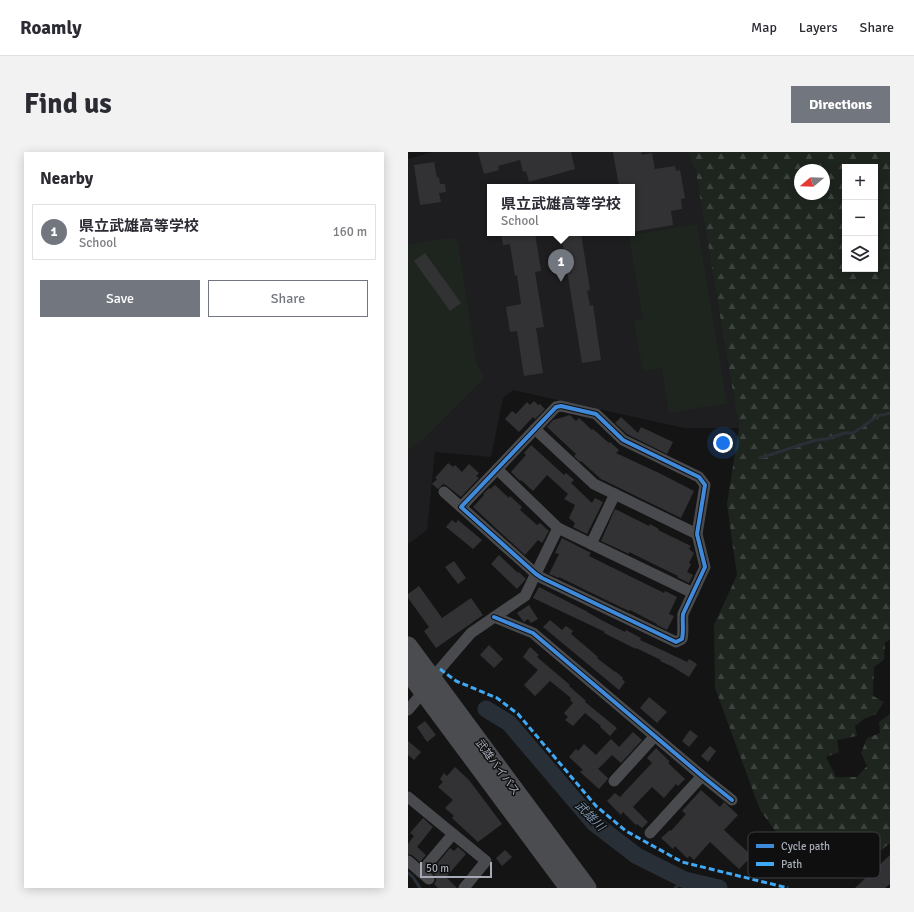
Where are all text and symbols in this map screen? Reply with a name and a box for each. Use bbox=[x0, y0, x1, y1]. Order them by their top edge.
text: Roamly bbox=[20, 16, 82, 40]
text: Map bbox=[751, 19, 777, 36]
text: Layers bbox=[799, 19, 838, 36]
text: Share bbox=[860, 19, 894, 36]
button: Directions bbox=[791, 86, 890, 123]
text: Find us bbox=[24, 87, 112, 121]
north arrow bbox=[794, 164, 830, 200]
map controls bbox=[842, 164, 878, 272]
button: + bbox=[842, 164, 878, 200]
text: Nearby bbox=[40, 168, 93, 189]
popup bbox=[487, 184, 635, 236]
text: 県立武雄高等学校 bbox=[501, 195, 621, 213]
button: − bbox=[842, 200, 878, 236]
text: School bbox=[501, 213, 539, 229]
text: 県立武雄高等学校 bbox=[79, 217, 199, 235]
text: 1 bbox=[50, 224, 58, 240]
text: 160 m bbox=[333, 224, 367, 240]
text: School bbox=[79, 235, 117, 251]
button: layers bbox=[842, 236, 878, 272]
pin: 1 bbox=[548, 249, 574, 282]
button: Save bbox=[40, 280, 200, 317]
button: Share bbox=[208, 280, 368, 317]
your location bbox=[713, 433, 733, 453]
street label: 武雄バイパス bbox=[473, 737, 522, 798]
water label: 武雄川 bbox=[572, 798, 609, 836]
legend bbox=[748, 832, 880, 878]
text: Cycle path bbox=[781, 840, 830, 853]
text: Path bbox=[781, 858, 802, 871]
scale bar bbox=[420, 860, 492, 879]
text: 50 m bbox=[426, 862, 449, 875]

